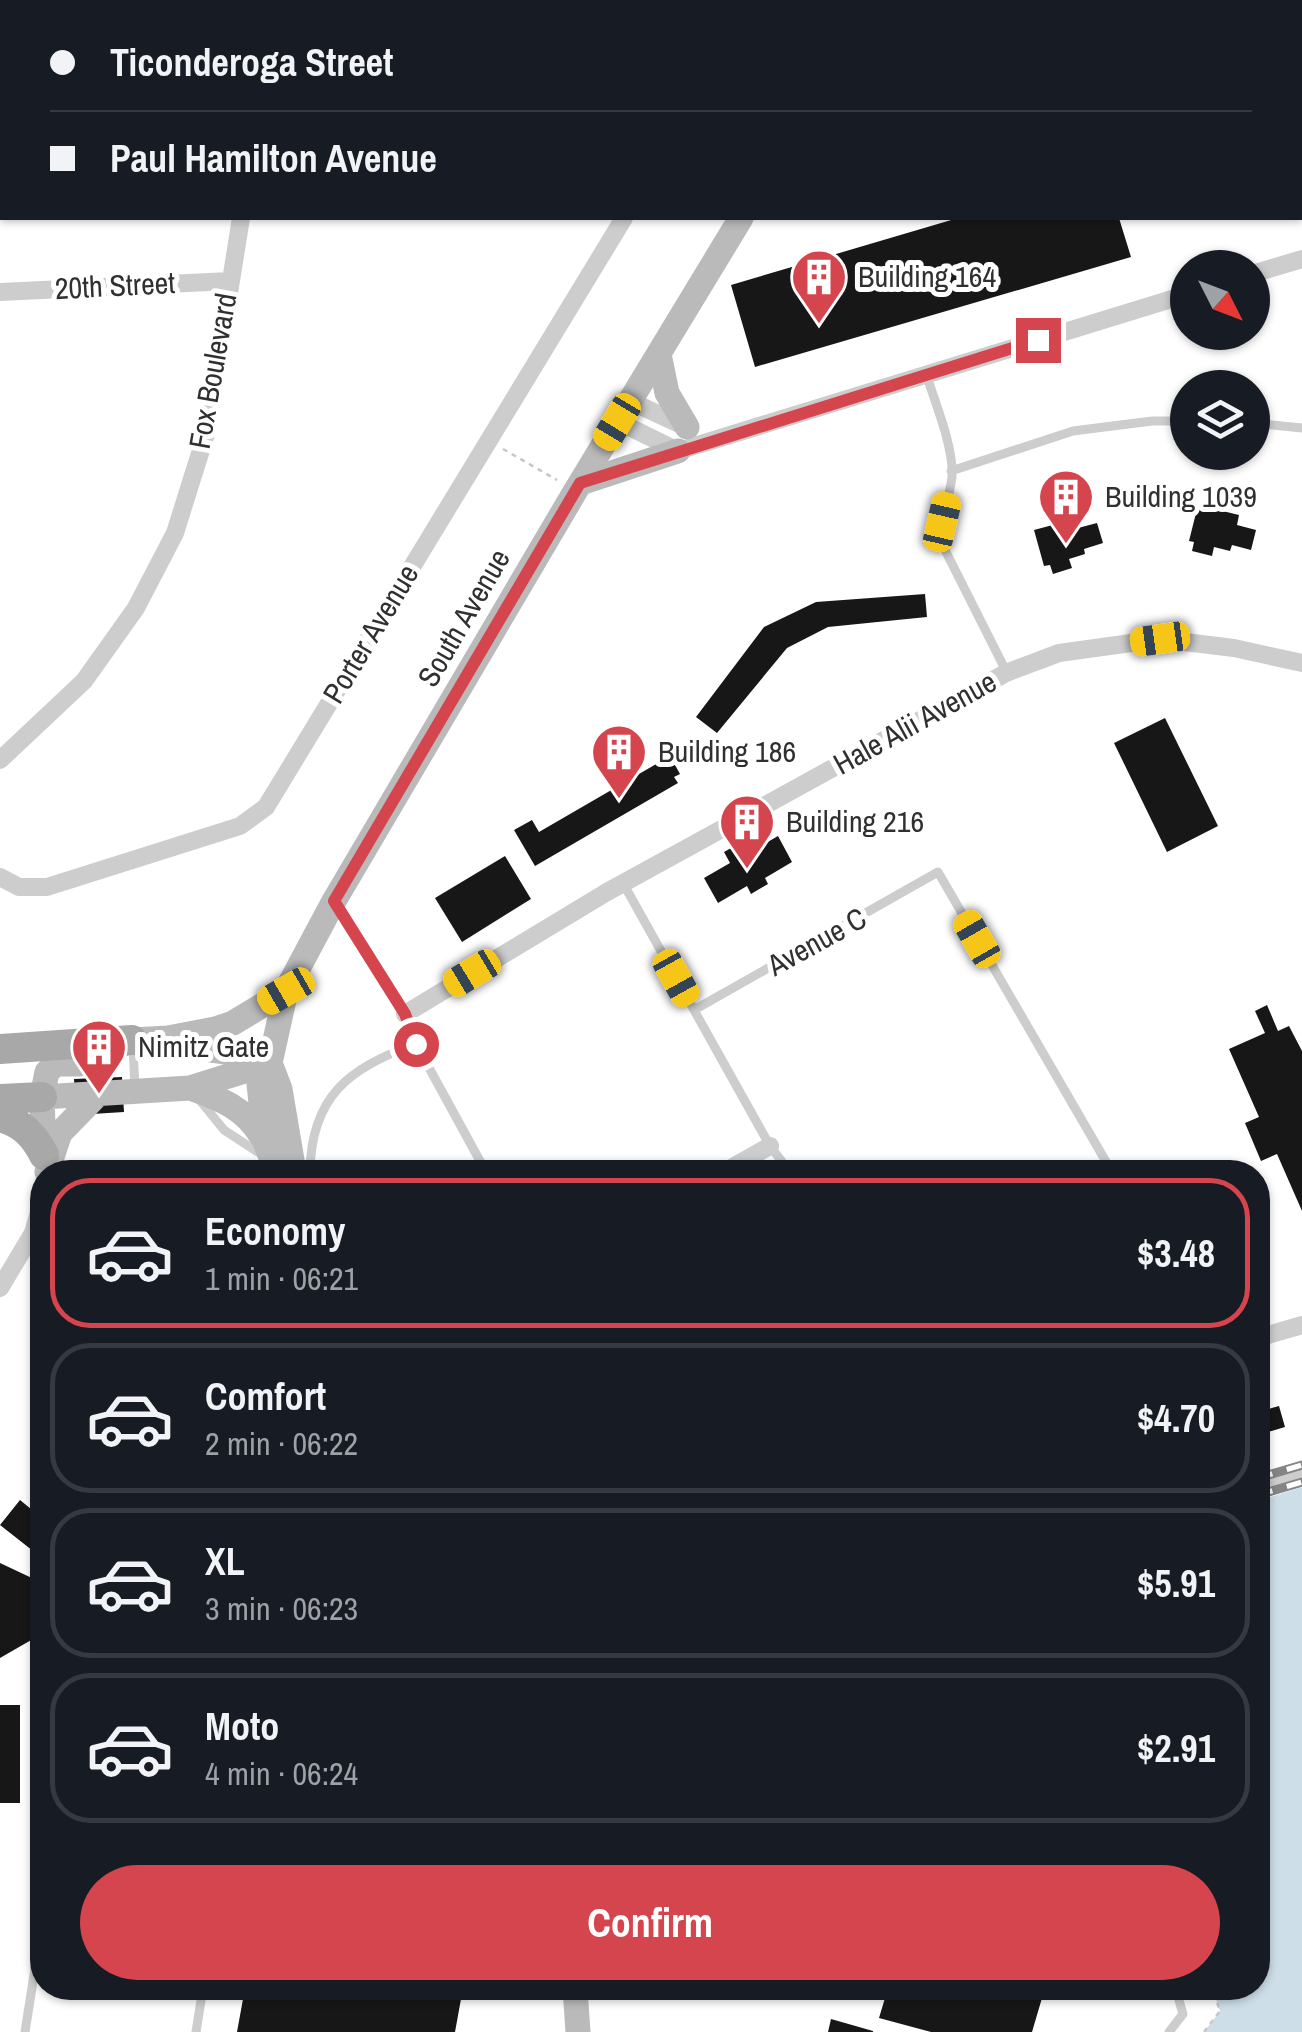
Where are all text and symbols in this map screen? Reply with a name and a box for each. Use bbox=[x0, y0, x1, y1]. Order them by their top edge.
text: Ticonderoga Street bbox=[110, 37, 393, 88]
text: Paul Hamilton Avenue bbox=[110, 133, 437, 184]
building icon: Building 164 bbox=[789, 247, 849, 326]
north arrow bbox=[1170, 250, 1270, 350]
map controls bbox=[1170, 250, 1270, 470]
place label: Building 164 bbox=[858, 256, 996, 296]
street label: 20th Street bbox=[54, 262, 176, 308]
street label: Fox Boulevard bbox=[179, 290, 245, 452]
route end bbox=[1016, 318, 1061, 363]
button: layers bbox=[1170, 370, 1270, 470]
car bbox=[589, 389, 645, 455]
building icon: Building 1039 bbox=[1036, 467, 1096, 546]
place label: Building 1039 bbox=[1105, 476, 1257, 516]
car bbox=[921, 489, 963, 555]
street label: South Avenue bbox=[408, 541, 519, 694]
street label: Porter Avenue bbox=[313, 557, 427, 710]
car bbox=[1128, 620, 1192, 658]
street label: Hale Alii Avenue bbox=[826, 661, 1003, 783]
building icon: Building 186 bbox=[589, 722, 649, 801]
place label: Building 186 bbox=[658, 731, 796, 771]
building icon: Building 216 bbox=[717, 792, 777, 871]
place label: Building 216 bbox=[786, 801, 924, 841]
street label: Avenue C bbox=[759, 898, 873, 985]
car bbox=[949, 906, 1005, 972]
car bbox=[648, 944, 704, 1012]
car bbox=[439, 945, 505, 1001]
car bbox=[253, 963, 319, 1019]
building icon: Nimitz Gate bbox=[69, 1017, 129, 1096]
route start bbox=[394, 1022, 439, 1067]
place label: Nimitz Gate bbox=[138, 1026, 269, 1066]
text: Economy bbox=[205, 1206, 345, 1257]
icon: car bbox=[85, 1208, 175, 1298]
text: $3.48 bbox=[1137, 1228, 1215, 1279]
text: 1 min · 06:21 bbox=[205, 1257, 358, 1300]
text: Comfort bbox=[205, 1371, 326, 1422]
icon: car bbox=[85, 1373, 175, 1463]
text: $4.70 bbox=[1137, 1393, 1215, 1444]
text: 2 min · 06:22 bbox=[205, 1422, 358, 1465]
text: XL bbox=[205, 1536, 245, 1587]
icon: car bbox=[85, 1538, 175, 1628]
text: $5.91 bbox=[1137, 1558, 1215, 1609]
text: 3 min · 06:23 bbox=[205, 1587, 358, 1630]
text: Moto bbox=[205, 1701, 279, 1752]
icon: car bbox=[85, 1703, 175, 1793]
text: $2.91 bbox=[1137, 1723, 1215, 1774]
text: 4 min · 06:24 bbox=[205, 1752, 358, 1795]
button: Confirm bbox=[80, 1865, 1220, 1980]

